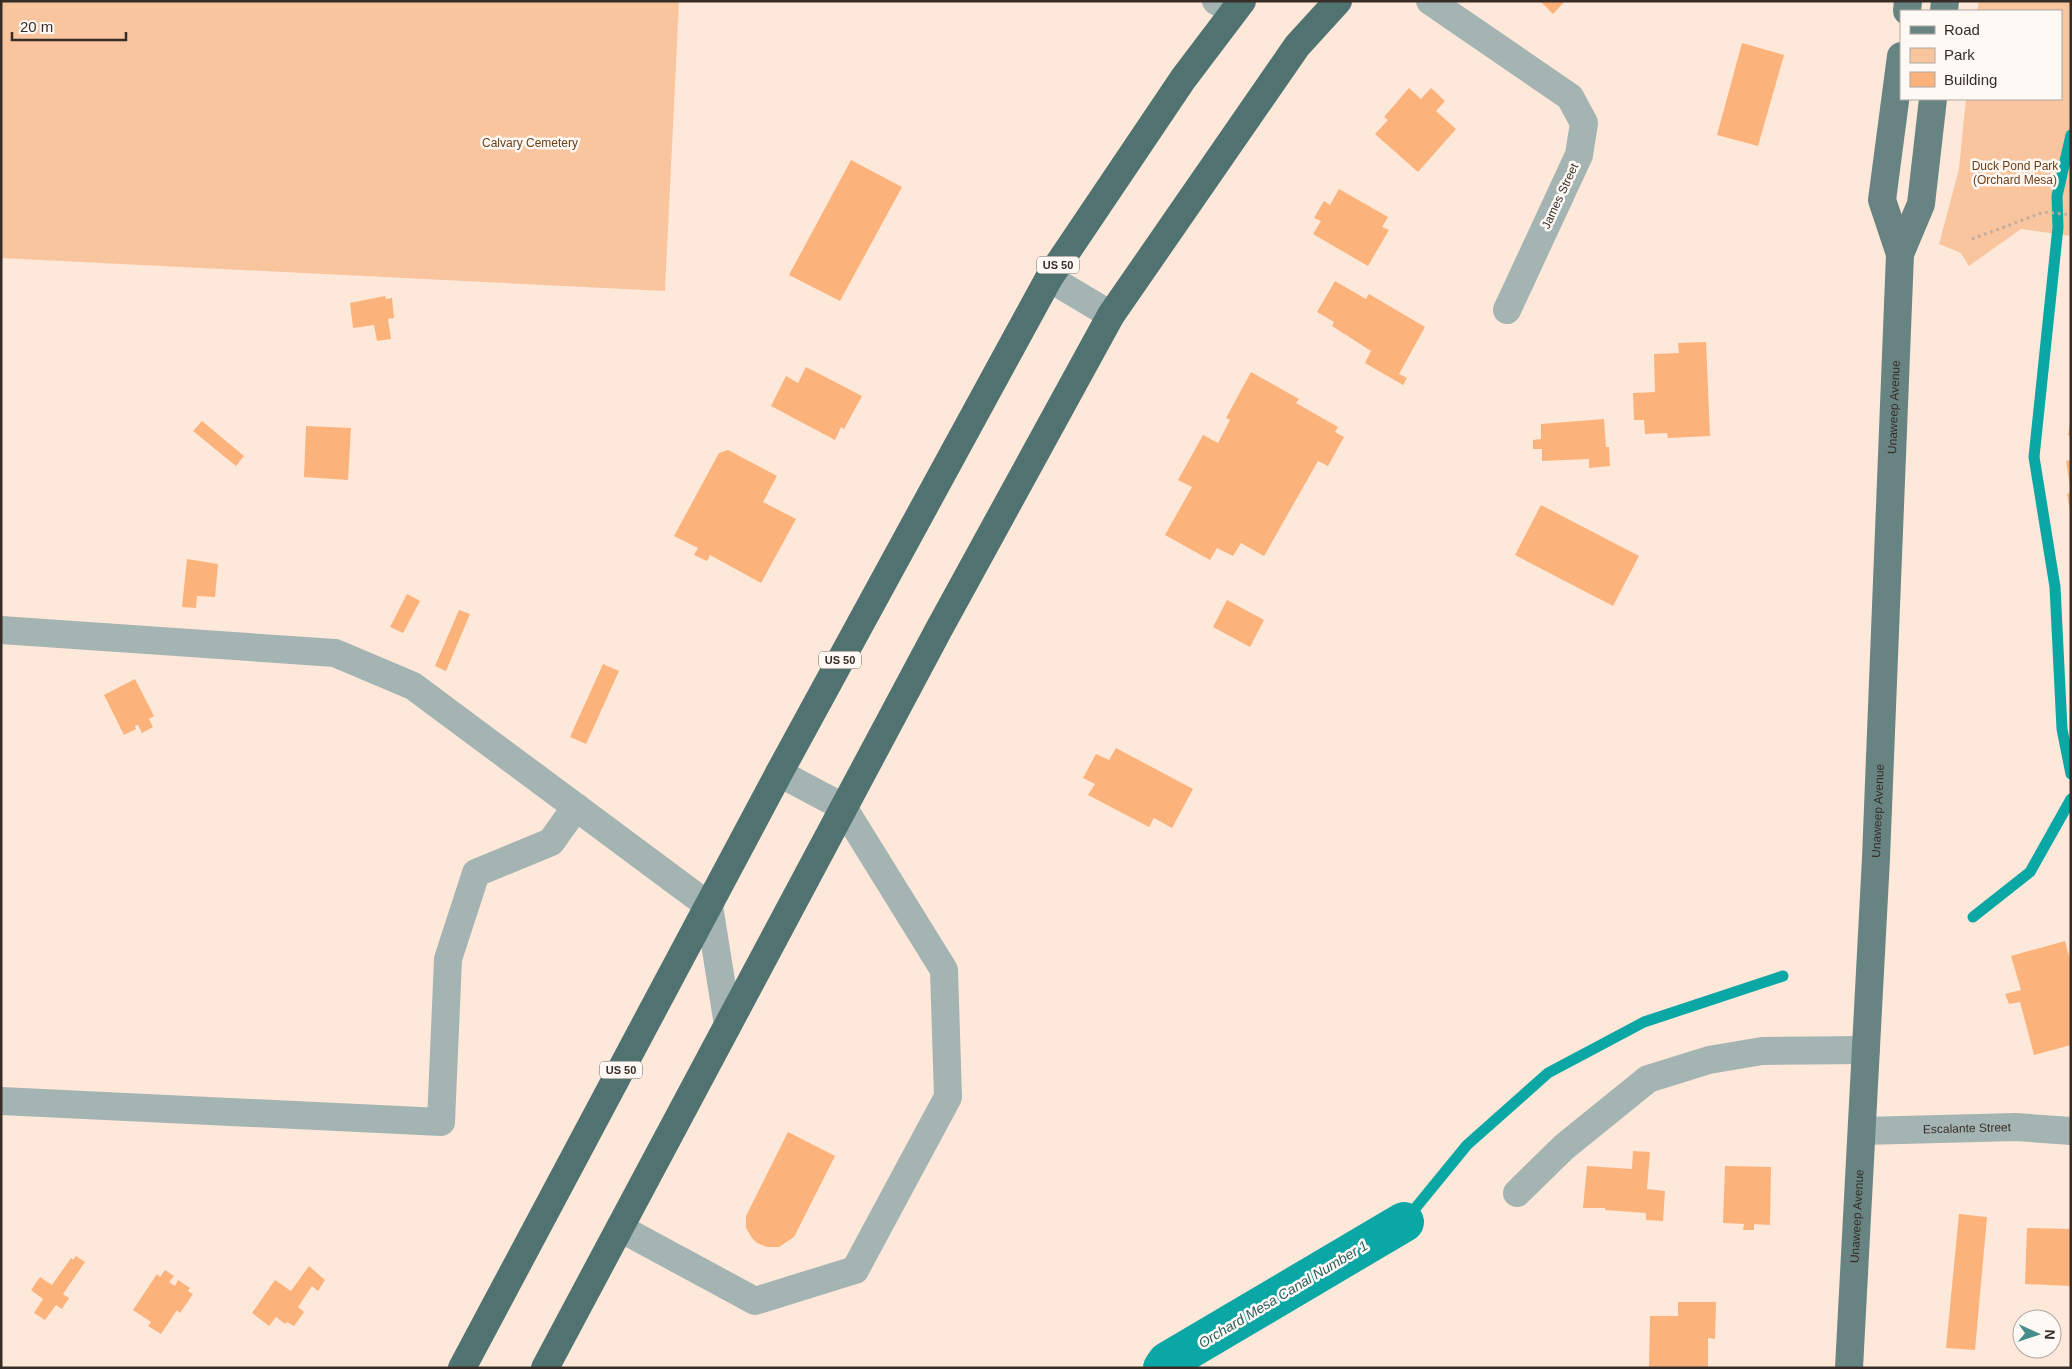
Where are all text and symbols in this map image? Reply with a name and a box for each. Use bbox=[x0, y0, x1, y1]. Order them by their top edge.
scale bar bbox=[12, 10, 126, 42]
legend bbox=[1900, 10, 2062, 100]
text: 20 m bbox=[20, 18, 53, 35]
text: Road bbox=[1944, 21, 1980, 38]
text: Park bbox=[1944, 46, 1975, 63]
text: Building bbox=[1944, 71, 1997, 88]
park label: Calvary Cemetery bbox=[482, 136, 578, 150]
park label: Duck Pond Park (Orchard Mesa) bbox=[1972, 159, 2059, 187]
street label: James Street bbox=[1539, 160, 1582, 231]
road number: US 50 bbox=[1037, 256, 1079, 274]
street label: Unaweep Avenue bbox=[1885, 360, 1903, 454]
road number: US 50 bbox=[819, 652, 861, 668]
street label: Unaweep Avenue bbox=[1869, 763, 1887, 858]
road number: US 50 bbox=[600, 1062, 642, 1078]
street label: Escalante Street bbox=[1923, 1120, 2012, 1136]
street label: Unaweep Avenue bbox=[1848, 1169, 1867, 1264]
water label: Orchard Mesa Canal Number 1 bbox=[1196, 1237, 1370, 1351]
north arrow bbox=[2012, 1309, 2062, 1359]
text: N bbox=[2042, 1329, 2058, 1340]

